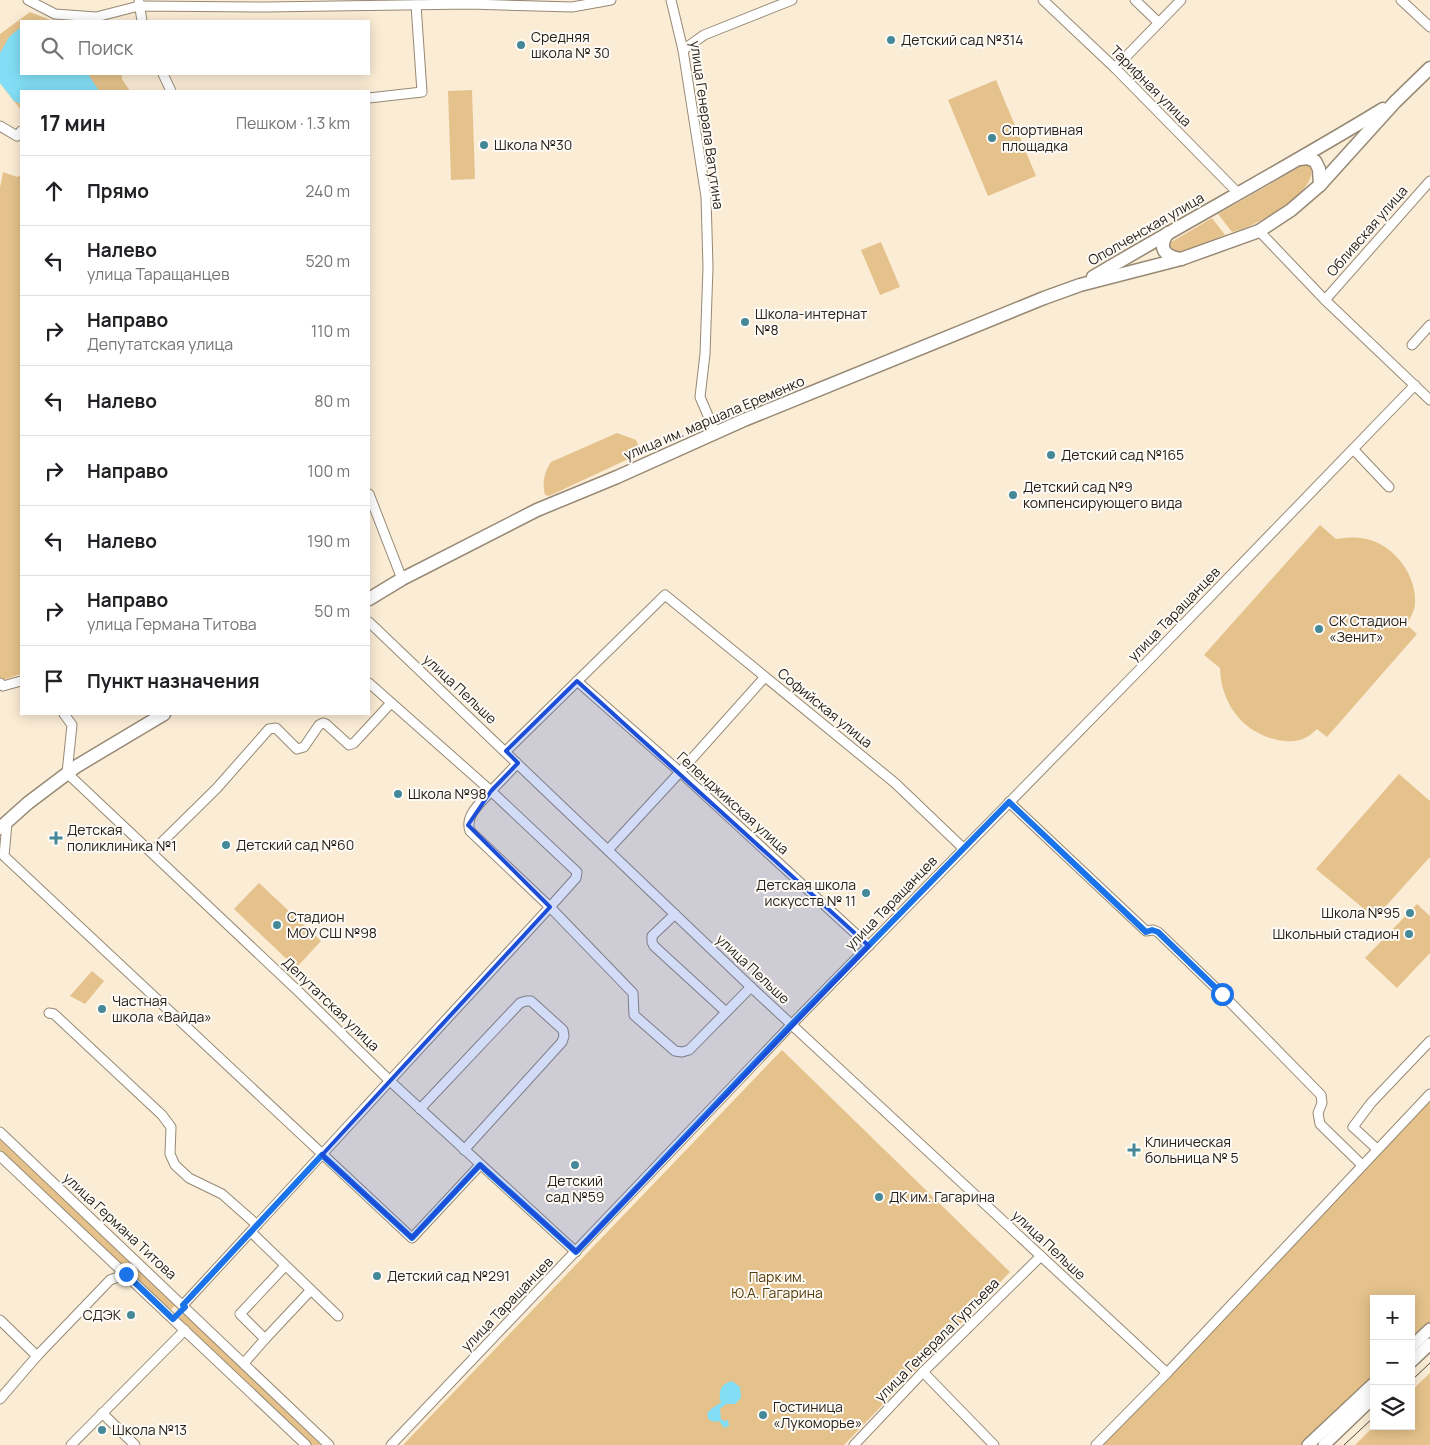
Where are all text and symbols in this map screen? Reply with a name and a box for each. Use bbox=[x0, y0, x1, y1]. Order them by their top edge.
search box bbox=[20, 20, 370, 75]
place label: Средняя школа № 30 bbox=[531, 27, 610, 62]
place label: Детский сад №314 bbox=[901, 30, 1023, 49]
icon: search bbox=[38, 34, 66, 62]
marker: Детский сад №314 bbox=[885, 34, 897, 46]
text: Поиск bbox=[78, 35, 133, 61]
marker: Средняя школа № 30 bbox=[515, 39, 527, 51]
street label: улица Генерала Ватутина bbox=[686, 39, 729, 210]
street label: Тарифная улица bbox=[1107, 41, 1196, 130]
text: 17 мин bbox=[40, 109, 106, 137]
text: Пешком · 1.3 km bbox=[236, 112, 350, 134]
place label: Спортивная площадка bbox=[1002, 120, 1083, 155]
marker: Спортивная площадка bbox=[986, 132, 998, 144]
place label: Школа №30 bbox=[494, 135, 572, 154]
marker: Школа №30 bbox=[478, 139, 490, 151]
icon: ahead bbox=[40, 177, 68, 205]
text: Прямо bbox=[87, 178, 149, 204]
text: 240 m bbox=[305, 180, 350, 202]
street label: Обливская улица bbox=[1322, 181, 1411, 280]
street label: Ополченская улица bbox=[1084, 188, 1207, 270]
text: Налево bbox=[87, 237, 157, 263]
icon: left bbox=[40, 247, 68, 275]
text: 520 m bbox=[306, 250, 350, 272]
text: улица Таращанцев bbox=[87, 263, 230, 285]
place label: Школа-интернат №8 bbox=[755, 304, 867, 339]
text: Направо bbox=[87, 307, 168, 333]
marker: Школа-интернат №8 bbox=[739, 316, 751, 328]
icon: right bbox=[40, 317, 68, 345]
text: 110 m bbox=[311, 320, 350, 342]
text: Депутатская улица bbox=[87, 333, 233, 355]
street label: улица им. маршала Еременко bbox=[621, 371, 807, 464]
icon: left bbox=[40, 387, 68, 415]
text: Налево bbox=[87, 388, 157, 414]
text: 80 m bbox=[314, 390, 350, 412]
place label: Детский сад №165 bbox=[1061, 445, 1184, 464]
marker: Детский сад №165 bbox=[1045, 449, 1057, 461]
icon: right bbox=[40, 457, 68, 485]
text: Направо bbox=[87, 458, 168, 484]
text: 100 m bbox=[307, 460, 350, 482]
place label: Детский сад №9 компенсирующего вида bbox=[1023, 477, 1182, 512]
marker: Детский сад №9 компенсирующего вида bbox=[1007, 489, 1019, 501]
icon: left bbox=[40, 527, 68, 555]
text: Налево bbox=[87, 528, 157, 554]
text: 190 m bbox=[307, 530, 350, 552]
street label: улица Таращанцев bbox=[1123, 562, 1224, 665]
text: Направо bbox=[87, 587, 168, 613]
icon: right bbox=[40, 597, 68, 625]
text: 50 m bbox=[314, 600, 350, 622]
place label: СК Стадион «Зенит» bbox=[1329, 611, 1407, 646]
text: улица Германа Титова bbox=[87, 613, 257, 635]
marker: СК Стадион «Зенит» bbox=[1313, 623, 1325, 635]
street label: улица Пельше bbox=[419, 650, 501, 728]
street label: Софийская улица bbox=[774, 663, 877, 752]
icon: arrive bbox=[40, 667, 68, 695]
text: Пункт назначения bbox=[87, 668, 260, 694]
street label: Геленджикская улица bbox=[673, 747, 793, 858]
place label: Школа №98 bbox=[408, 784, 487, 803]
marker: Школа №98 bbox=[392, 788, 404, 800]
place label: Детская поликлиника №1 bbox=[67, 820, 177, 855]
marker: Детская поликлиника №1 bbox=[49, 831, 63, 845]
place label: Детский сад №60 bbox=[236, 835, 354, 854]
marker: Детский сад №60 bbox=[220, 839, 232, 851]
street label: улица Таращанцев bbox=[840, 851, 941, 954]
place label: Детская школа искусств № 11 bbox=[756, 875, 856, 910]
marker: Детская школа искусств № 11 bbox=[860, 887, 872, 899]
place label: Школа №95 bbox=[1321, 903, 1400, 922]
place label: Стадион МОУ СШ №98 bbox=[287, 907, 377, 942]
marker: Школа №95 bbox=[1404, 907, 1416, 919]
marker: Стадион МОУ СШ №98 bbox=[271, 919, 283, 931]
place label: Школьный стадион bbox=[1272, 924, 1399, 943]
marker: Школьный стадион bbox=[1403, 928, 1415, 940]
street label: улица Пельше bbox=[712, 930, 794, 1008]
street label: Депутатская улица bbox=[279, 952, 384, 1055]
route start bbox=[1211, 983, 1234, 1006]
place label: Частная школа «Вайда» bbox=[112, 991, 212, 1026]
marker: Частная школа «Вайда» bbox=[96, 1003, 108, 1015]
place label: Клиническая больница № 5 bbox=[1145, 1132, 1239, 1167]
marker: Клиническая больница № 5 bbox=[1127, 1143, 1141, 1157]
marker: Детский сад №59 bbox=[569, 1159, 581, 1171]
street label: улица Германа Титова bbox=[60, 1168, 181, 1283]
place label: Детский сад №59 bbox=[546, 1171, 604, 1206]
place label: ДК им. Гагарина bbox=[889, 1187, 995, 1206]
marker: ДК им. Гагарина bbox=[873, 1191, 885, 1203]
street label: улица Пельше bbox=[1008, 1206, 1090, 1284]
street label: улица Таращанцев bbox=[456, 1252, 557, 1355]
route end bbox=[115, 1263, 138, 1286]
place label: Детский сад №291 bbox=[387, 1266, 510, 1285]
park label: Парк им. Ю.А. Гагарина bbox=[731, 1267, 823, 1302]
marker: Детский сад №291 bbox=[371, 1270, 383, 1282]
street label: улица Генерала Гуртьева bbox=[870, 1273, 1003, 1406]
map controls bbox=[1370, 1295, 1415, 1430]
button: + bbox=[1370, 1295, 1415, 1340]
place label: СДЭК bbox=[83, 1305, 122, 1324]
marker: СДЭК bbox=[125, 1309, 137, 1321]
button: − bbox=[1370, 1340, 1415, 1385]
button: layers bbox=[1370, 1385, 1415, 1430]
place label: Гостиница «Лукоморье» bbox=[773, 1397, 862, 1432]
marker: Гостиница «Лукоморье» bbox=[757, 1409, 769, 1421]
place label: Школа №13 bbox=[112, 1420, 187, 1439]
marker: Школа №13 bbox=[96, 1424, 108, 1436]

